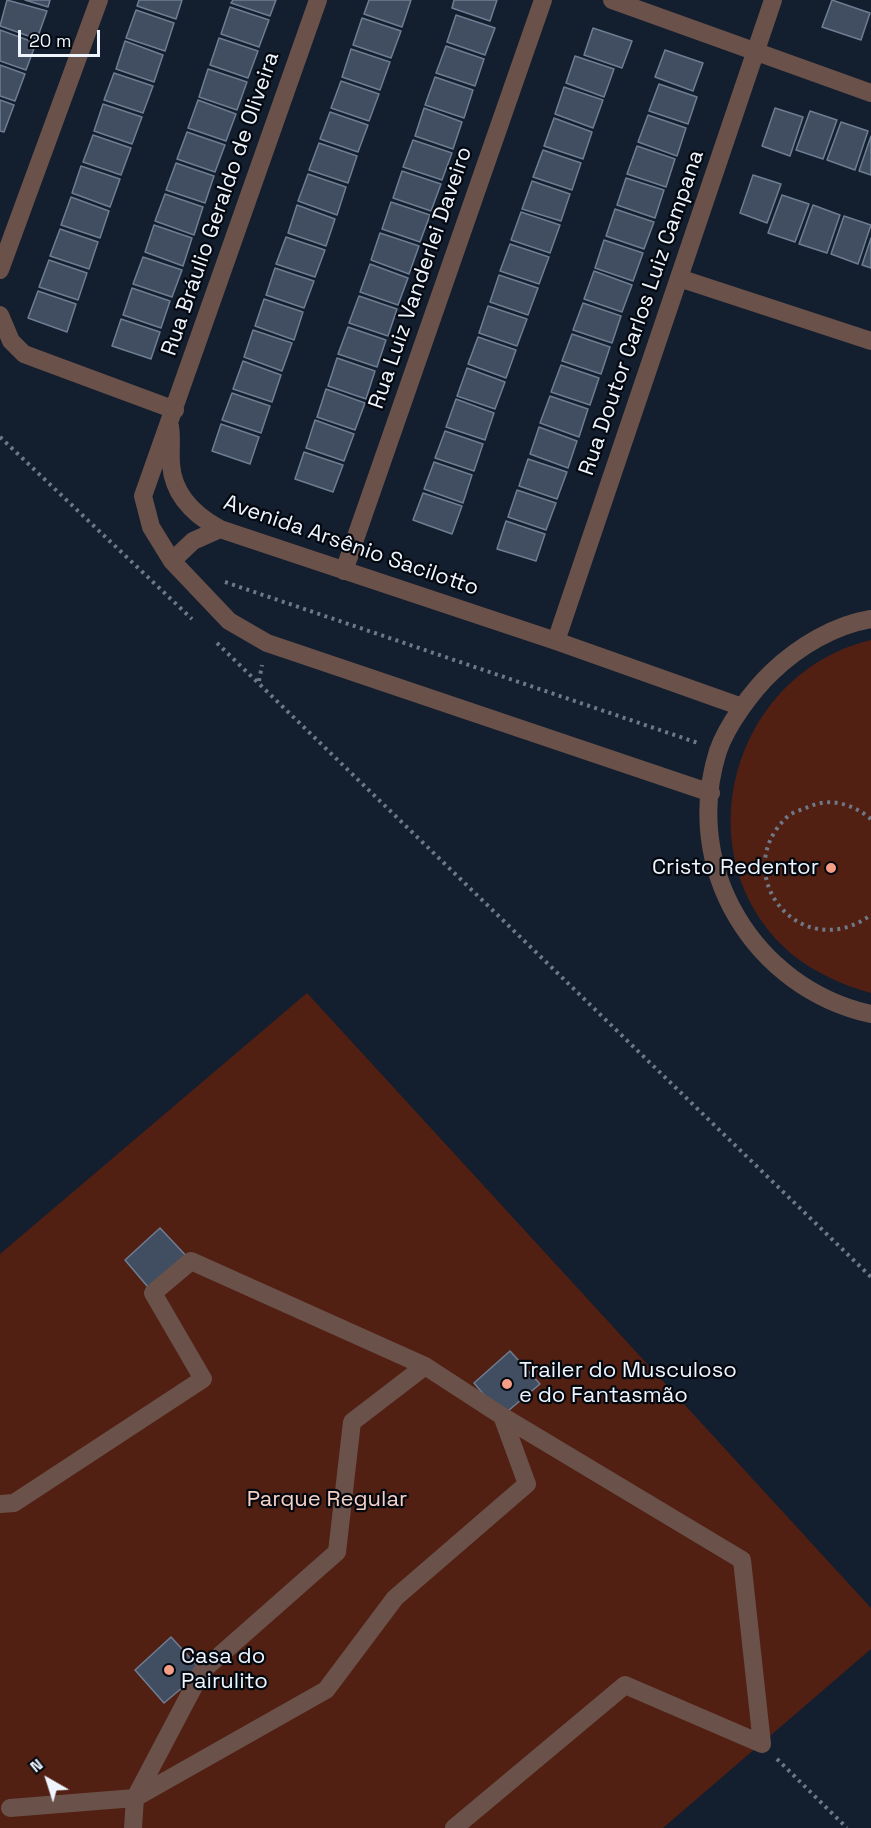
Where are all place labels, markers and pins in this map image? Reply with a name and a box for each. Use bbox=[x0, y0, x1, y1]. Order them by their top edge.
place label: Cristo Redentor bbox=[652, 855, 819, 881]
marker: Cristo Redentor bbox=[824, 861, 838, 875]
place label: Trailer do Musculoso e do Fantasmão bbox=[519, 1358, 737, 1410]
marker: Trailer do Musculoso e do Fantasmão bbox=[500, 1377, 514, 1391]
place label: Casa do Pairulito bbox=[181, 1644, 268, 1696]
marker: Casa do Pairulito bbox=[162, 1663, 176, 1677]

